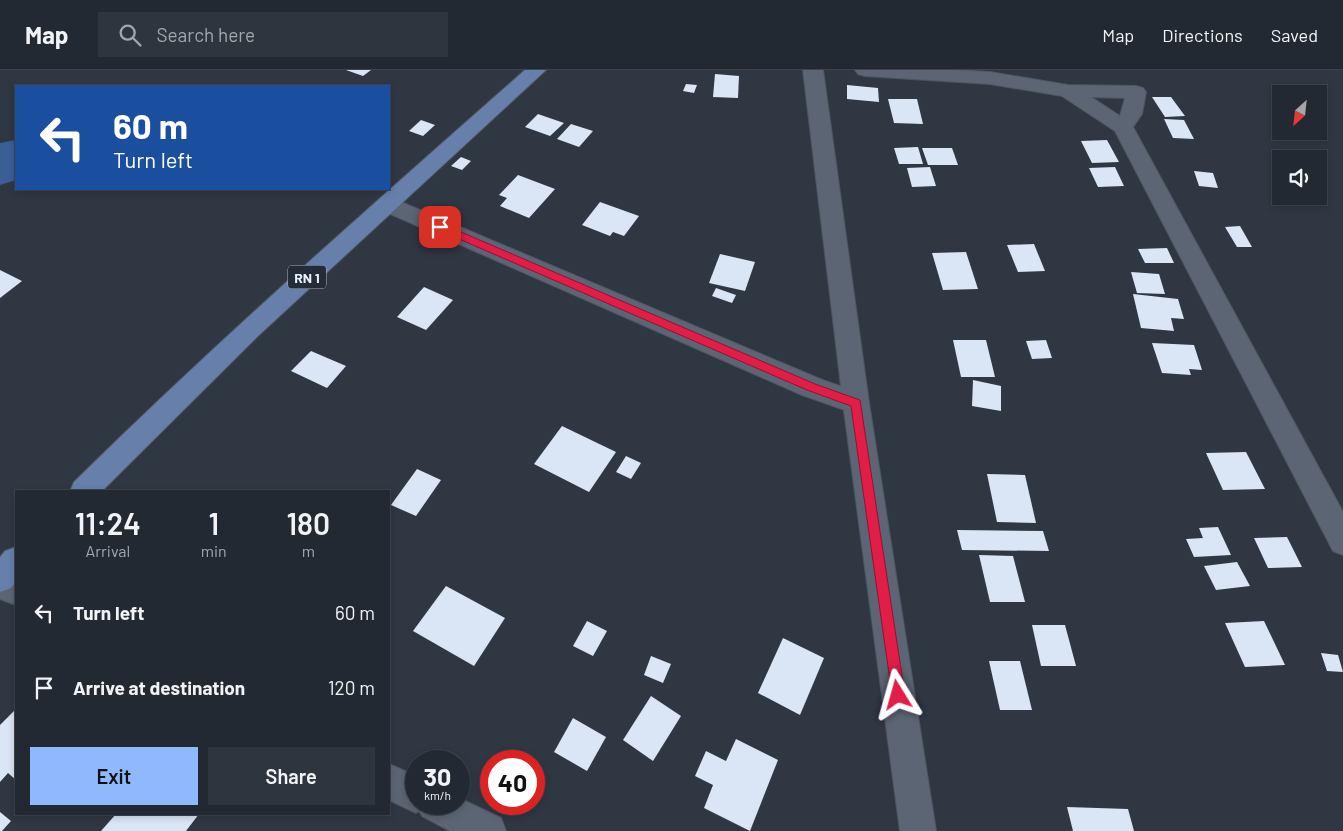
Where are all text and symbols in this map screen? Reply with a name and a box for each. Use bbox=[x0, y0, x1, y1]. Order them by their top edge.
search box bbox=[98, 12, 448, 57]
text: Map bbox=[25, 20, 68, 49]
icon: search bbox=[116, 21, 144, 49]
text: Search here bbox=[156, 23, 255, 46]
text: Map bbox=[1102, 24, 1134, 46]
text: Directions bbox=[1162, 24, 1243, 46]
text: Saved bbox=[1271, 24, 1318, 46]
north arrow bbox=[1272, 85, 1328, 140]
map controls bbox=[1272, 85, 1327, 205]
text: 60 m bbox=[113, 104, 188, 146]
icon: left bbox=[30, 105, 95, 170]
text: Turn left bbox=[113, 146, 193, 172]
button: sound bbox=[1272, 150, 1327, 205]
pin bbox=[419, 206, 461, 248]
icon: arrive bbox=[426, 213, 454, 241]
road number: RN 1 bbox=[288, 266, 326, 288]
text: 11:24 bbox=[75, 505, 141, 541]
text: 1 bbox=[208, 505, 219, 541]
text: 180 bbox=[287, 505, 330, 541]
text: Arrival bbox=[86, 541, 130, 560]
text: min bbox=[201, 541, 227, 560]
text: m bbox=[302, 541, 315, 560]
icon: left bbox=[30, 599, 58, 627]
text: Turn left bbox=[73, 601, 144, 624]
text: 60 m bbox=[335, 601, 375, 624]
position arrow bbox=[871, 668, 923, 720]
icon: arrive bbox=[30, 674, 58, 702]
text: Arrive at destination bbox=[73, 676, 245, 699]
text: 120 m bbox=[328, 676, 375, 699]
button: Exit bbox=[30, 747, 198, 805]
button: Share bbox=[208, 747, 375, 805]
speed limit sign: 40 bbox=[480, 750, 545, 815]
text: 30 bbox=[424, 761, 451, 791]
text: km/h bbox=[424, 788, 451, 802]

